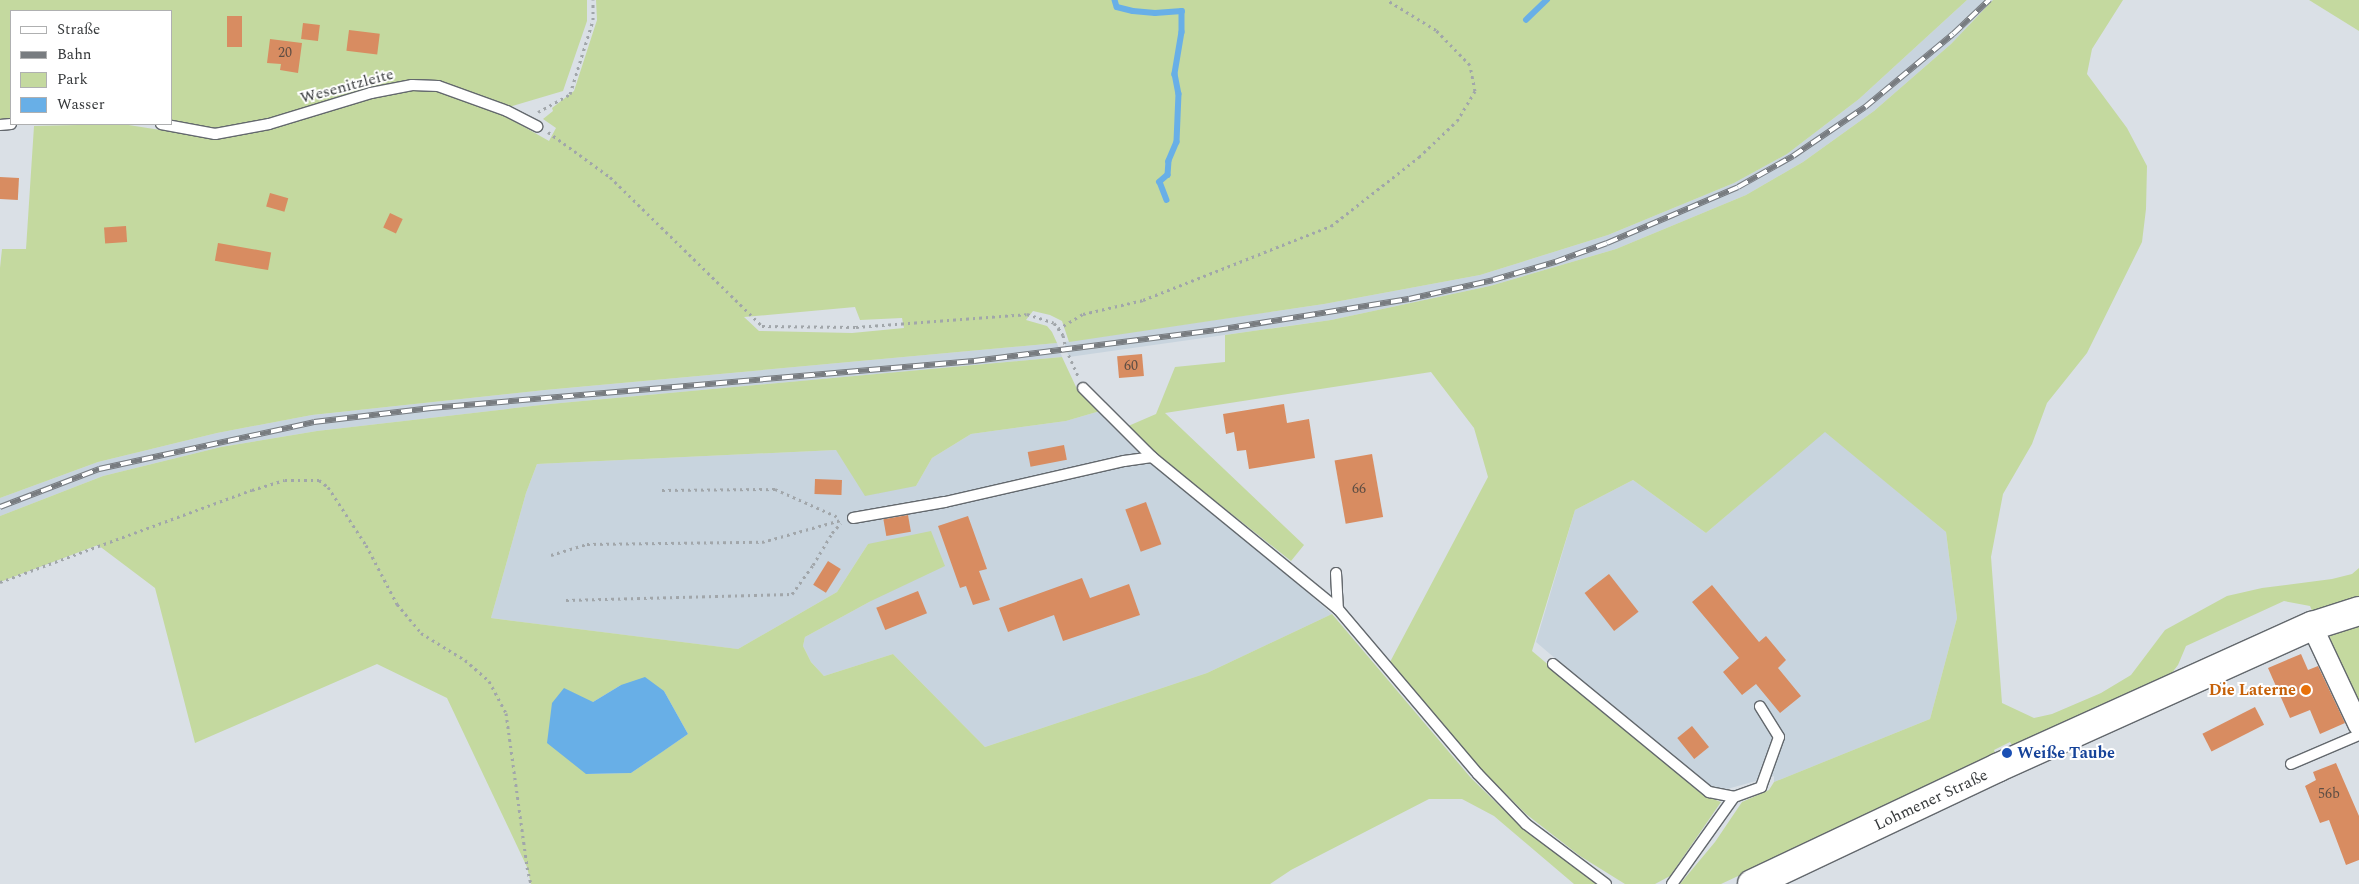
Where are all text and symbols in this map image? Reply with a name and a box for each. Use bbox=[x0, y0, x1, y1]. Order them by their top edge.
legend bbox=[10, 10, 172, 125]
text: Straße bbox=[57, 18, 100, 41]
text: Bahn bbox=[57, 43, 92, 66]
house number: 20 bbox=[278, 45, 292, 61]
street label: Wesenitzleite bbox=[298, 64, 396, 108]
text: Park bbox=[57, 68, 88, 91]
text: Wasser bbox=[57, 93, 105, 116]
house number: 60 bbox=[1124, 358, 1138, 374]
house number: 66 bbox=[1352, 481, 1366, 497]
place label: Die Laterne bbox=[2209, 680, 2296, 700]
marker: Die Laterne bbox=[2300, 684, 2312, 696]
place label: Weiße Taube bbox=[2017, 743, 2115, 763]
marker: Weiße Taube bbox=[2001, 747, 2013, 759]
street label: Lohmener Straße bbox=[1871, 765, 1991, 835]
house number: 56b bbox=[2318, 786, 2340, 802]

